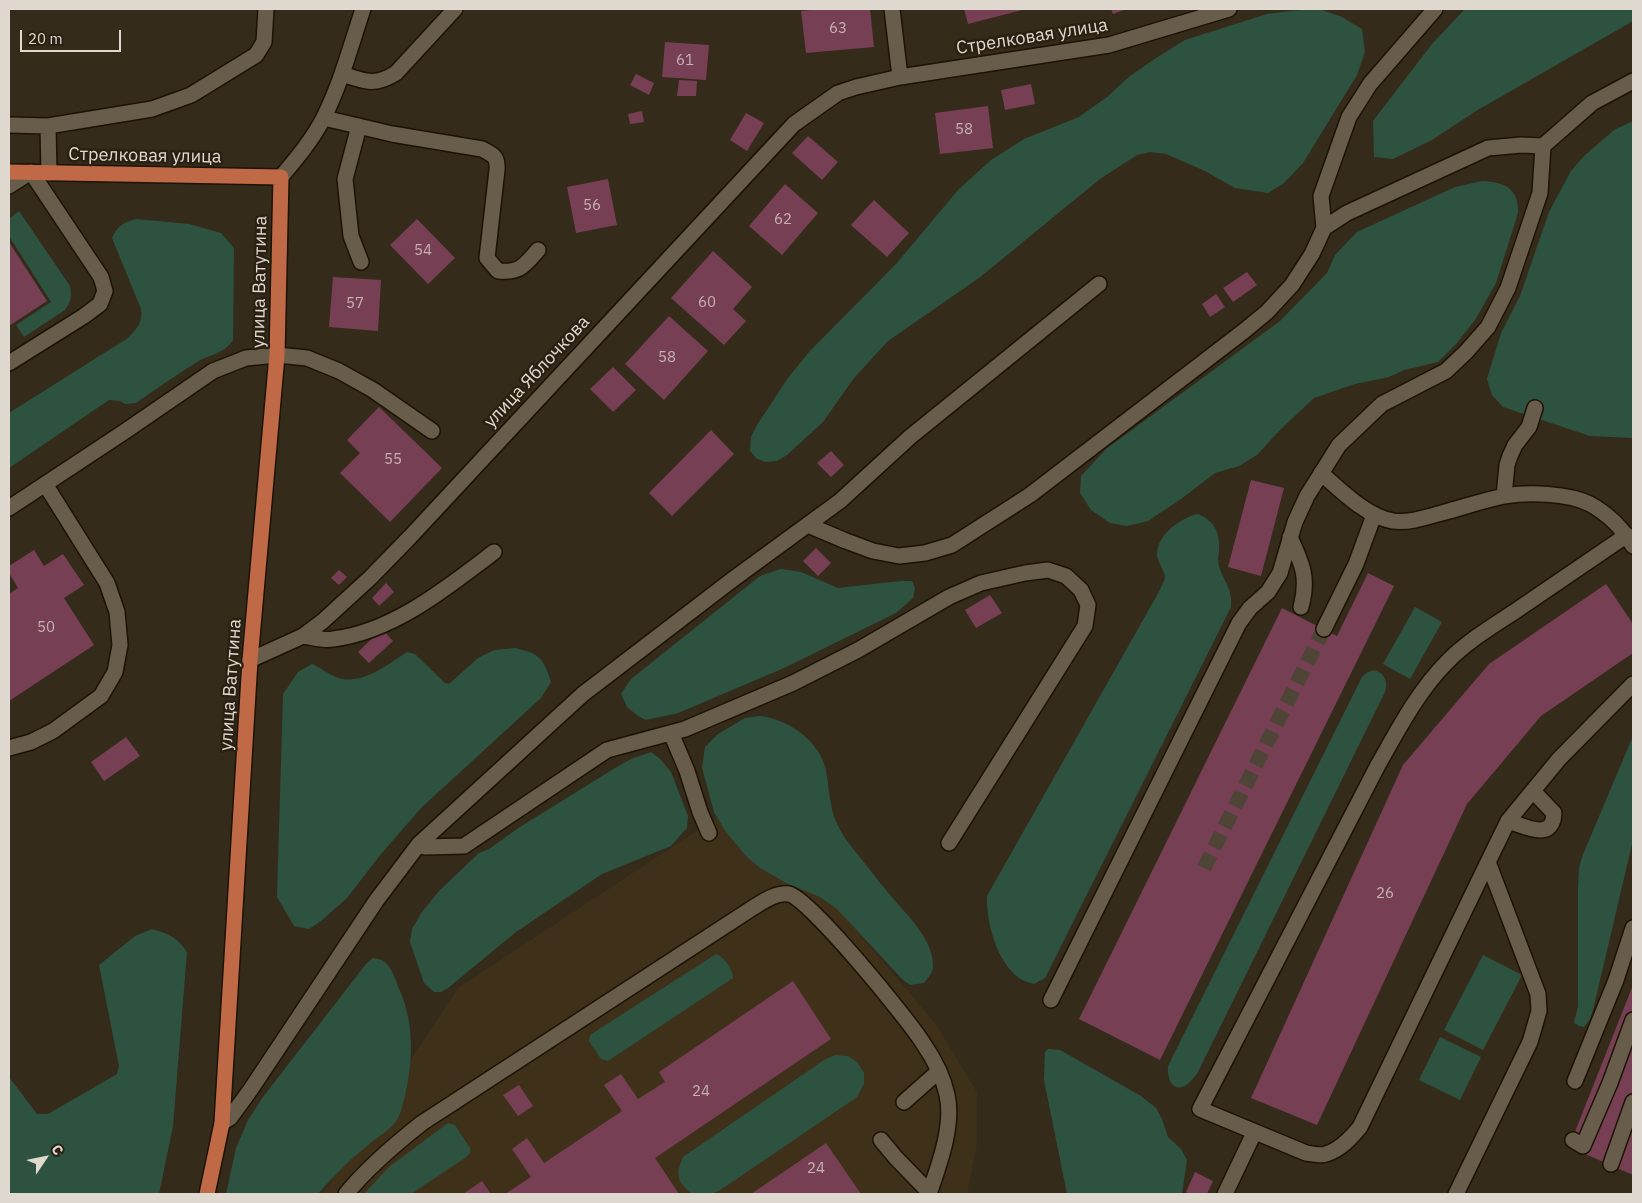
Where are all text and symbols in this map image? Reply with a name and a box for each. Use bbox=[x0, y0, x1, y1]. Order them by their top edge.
street label: Стрелковая улица bbox=[955, 14, 1109, 60]
scale bar bbox=[22, 20, 124, 52]
house number: 63 bbox=[829, 20, 847, 38]
text: 20 m bbox=[28, 29, 63, 48]
house number: 61 bbox=[676, 52, 694, 70]
house number: 58 bbox=[955, 121, 973, 139]
street label: Стрелковая улица bbox=[68, 144, 222, 168]
house number: 56 bbox=[583, 197, 601, 215]
house number: 62 bbox=[774, 211, 792, 229]
street label: улица Ватутина bbox=[248, 216, 272, 348]
house number: 54 bbox=[414, 242, 432, 260]
house number: 60 bbox=[698, 294, 716, 312]
house number: 57 bbox=[346, 295, 364, 313]
street label: улица Яблочкова bbox=[480, 312, 594, 432]
house number: 58 bbox=[658, 349, 676, 367]
house number: 55 bbox=[384, 451, 402, 469]
street label: улица Ватутина bbox=[216, 618, 246, 752]
house number: 50 bbox=[37, 619, 55, 637]
house number: 26 bbox=[1376, 885, 1394, 903]
house number: 24 bbox=[692, 1083, 710, 1101]
north arrow bbox=[20, 1133, 70, 1183]
text: С bbox=[47, 1141, 67, 1158]
house number: 24 bbox=[807, 1160, 825, 1178]

